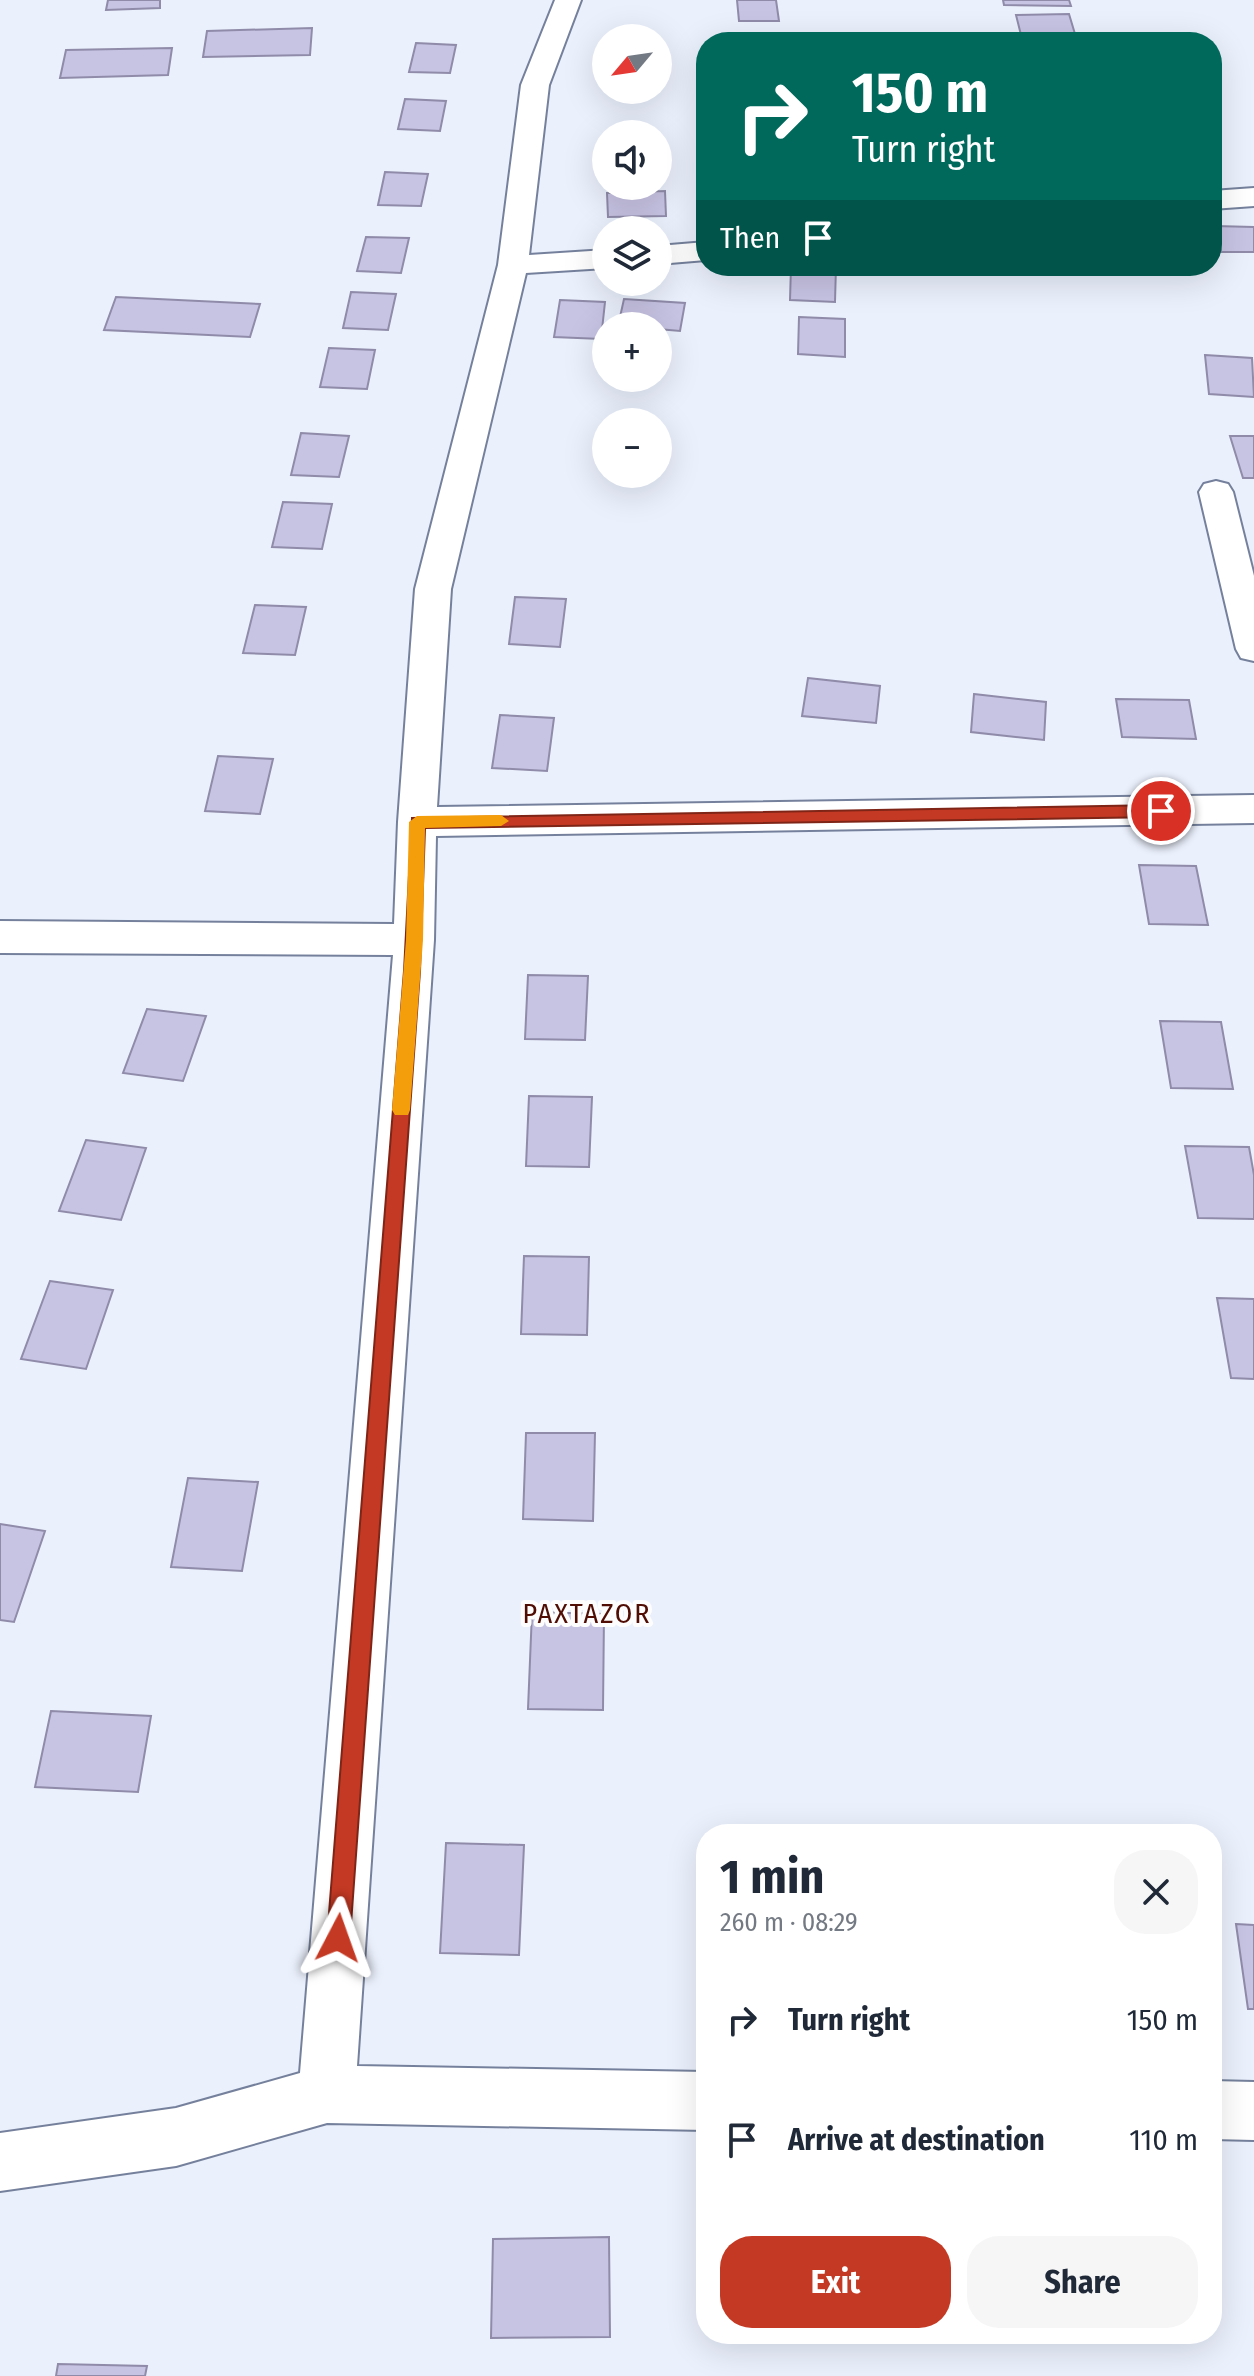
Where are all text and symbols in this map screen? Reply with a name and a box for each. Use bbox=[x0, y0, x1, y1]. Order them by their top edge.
north arrow bbox=[592, 24, 672, 104]
map controls bbox=[592, 24, 672, 488]
text: 150 m bbox=[852, 60, 988, 127]
icon: right bbox=[720, 64, 824, 168]
button: sound bbox=[592, 120, 672, 200]
text: Turn right bbox=[852, 128, 995, 172]
button: layers bbox=[592, 216, 672, 296]
icon: arrive bbox=[796, 216, 840, 260]
text: Then bbox=[720, 220, 780, 256]
button: + bbox=[592, 312, 672, 392]
button: − bbox=[592, 408, 672, 488]
pin bbox=[1127, 777, 1195, 845]
icon: arrive bbox=[1139, 789, 1183, 833]
district label: PAXTAZOR bbox=[522, 1597, 652, 1630]
text: 1 min bbox=[720, 1848, 825, 1906]
button: close bbox=[1114, 1850, 1198, 1934]
position arrow bbox=[296, 1896, 380, 1980]
text: 260 m · 08:29 bbox=[720, 1907, 858, 1938]
icon: right bbox=[720, 1998, 764, 2042]
text: Turn right bbox=[788, 2002, 910, 2038]
text: 150 m bbox=[1127, 2002, 1198, 2038]
icon: arrive bbox=[720, 2118, 764, 2162]
text: Arrive at destination bbox=[788, 2122, 1045, 2158]
text: 110 m bbox=[1129, 2122, 1198, 2158]
button: Exit bbox=[720, 2236, 951, 2328]
button: Share bbox=[967, 2236, 1198, 2328]

